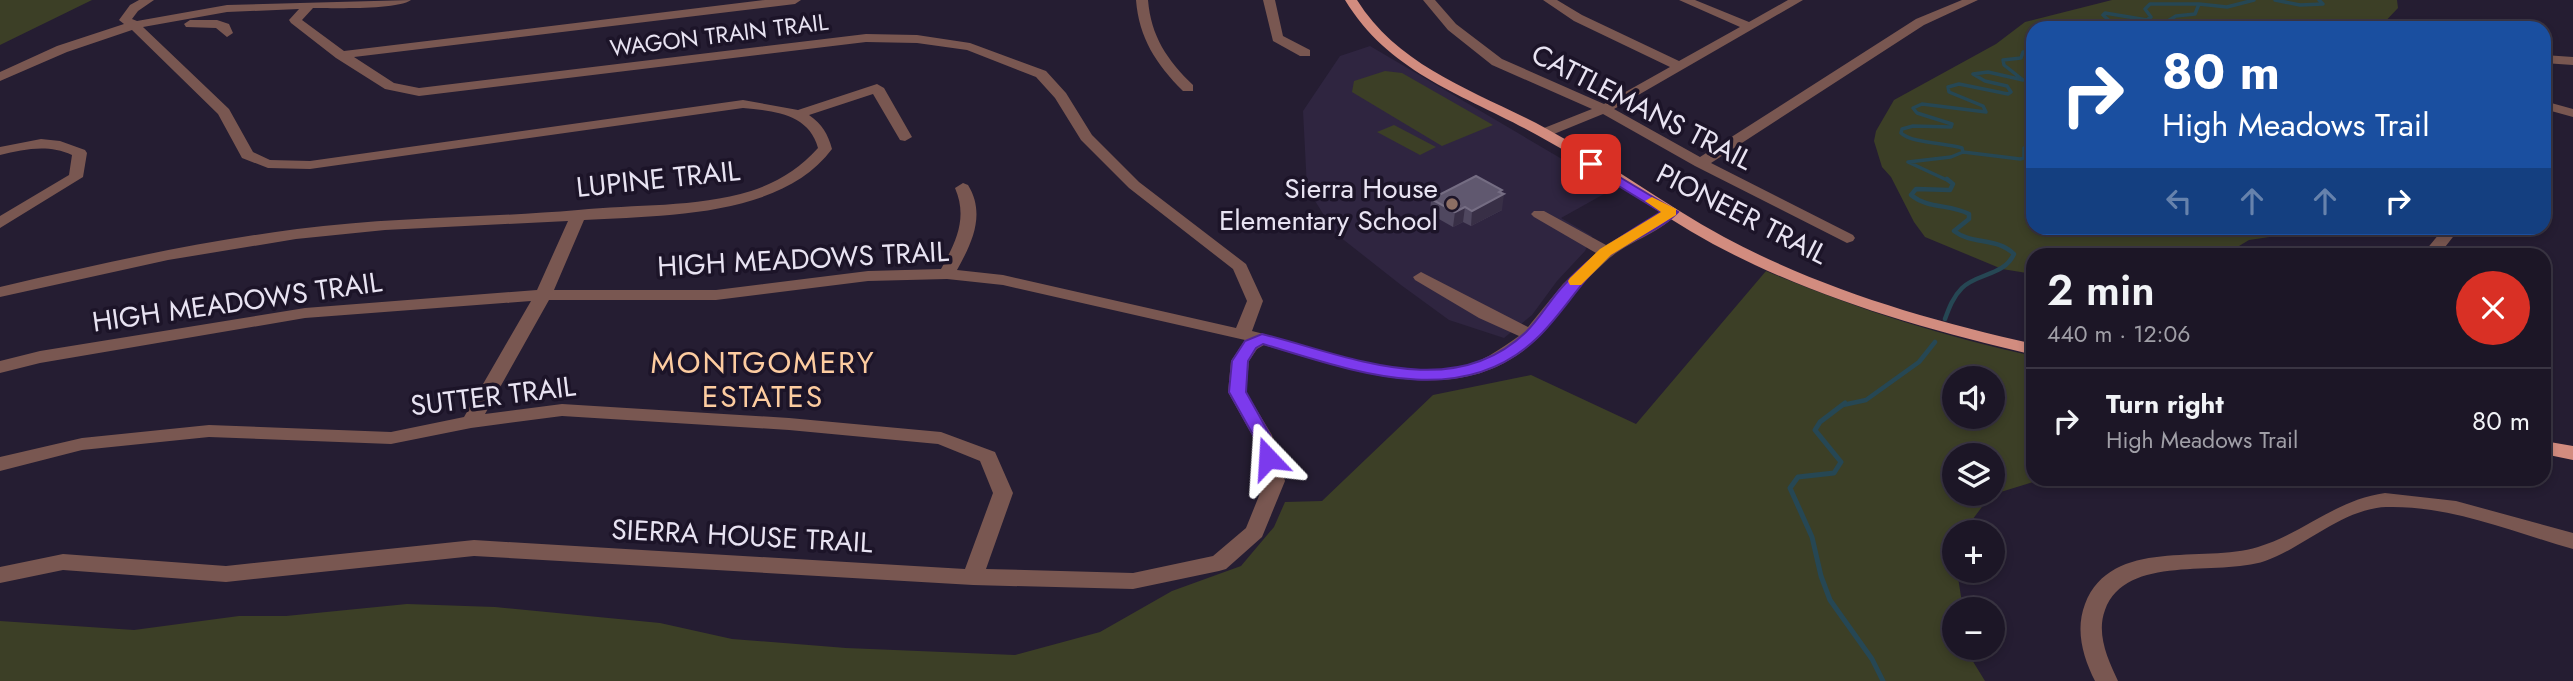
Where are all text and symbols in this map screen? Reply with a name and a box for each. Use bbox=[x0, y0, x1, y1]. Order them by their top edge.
street label: WAGON TRAIN TRAIL bbox=[608, 5, 831, 65]
street label: CATTLEMANS TRAIL bbox=[1524, 33, 1760, 181]
text: 80 m bbox=[2162, 37, 2280, 107]
icon: right bbox=[2047, 49, 2138, 140]
text: High Meadows Trail bbox=[2162, 102, 2430, 148]
pin bbox=[1561, 134, 1621, 194]
icon: arrive bbox=[1572, 145, 1610, 183]
street label: LUPINE TRAIL bbox=[574, 150, 742, 208]
street label: PIONEER TRAIL bbox=[1649, 153, 1835, 275]
place label: Sierra House Elementary School bbox=[1219, 168, 1438, 241]
icon: left bbox=[2160, 182, 2198, 220]
icon: ahead bbox=[2233, 182, 2271, 220]
icon: ahead bbox=[2306, 182, 2344, 220]
icon: right bbox=[2379, 182, 2417, 220]
marker: Sierra House Elementary School bbox=[1444, 196, 1460, 212]
street label: HIGH MEADOWS TRAIL bbox=[656, 231, 950, 287]
text: 2 min bbox=[2047, 260, 2155, 321]
street label: HIGH MEADOWS TRAIL bbox=[90, 261, 385, 343]
button: close bbox=[2456, 271, 2530, 345]
text: 440 m · 12:06 bbox=[2047, 317, 2191, 351]
district label: MONTGOMERY ESTATES bbox=[650, 341, 876, 418]
street label: SUTTER TRAIL bbox=[408, 365, 578, 426]
map controls bbox=[1942, 366, 2005, 660]
button: sound bbox=[1942, 366, 2005, 429]
text: Turn right bbox=[2106, 385, 2224, 423]
icon: right bbox=[2047, 402, 2085, 440]
text: 80 m bbox=[2472, 402, 2530, 440]
position arrow bbox=[1231, 421, 1305, 495]
text: High Meadows Trail bbox=[2106, 423, 2298, 457]
button: layers bbox=[1942, 443, 2005, 506]
street label: SIERRA HOUSE TRAIL bbox=[610, 509, 874, 563]
button: + bbox=[1942, 520, 2005, 583]
button: − bbox=[1942, 597, 2005, 660]

